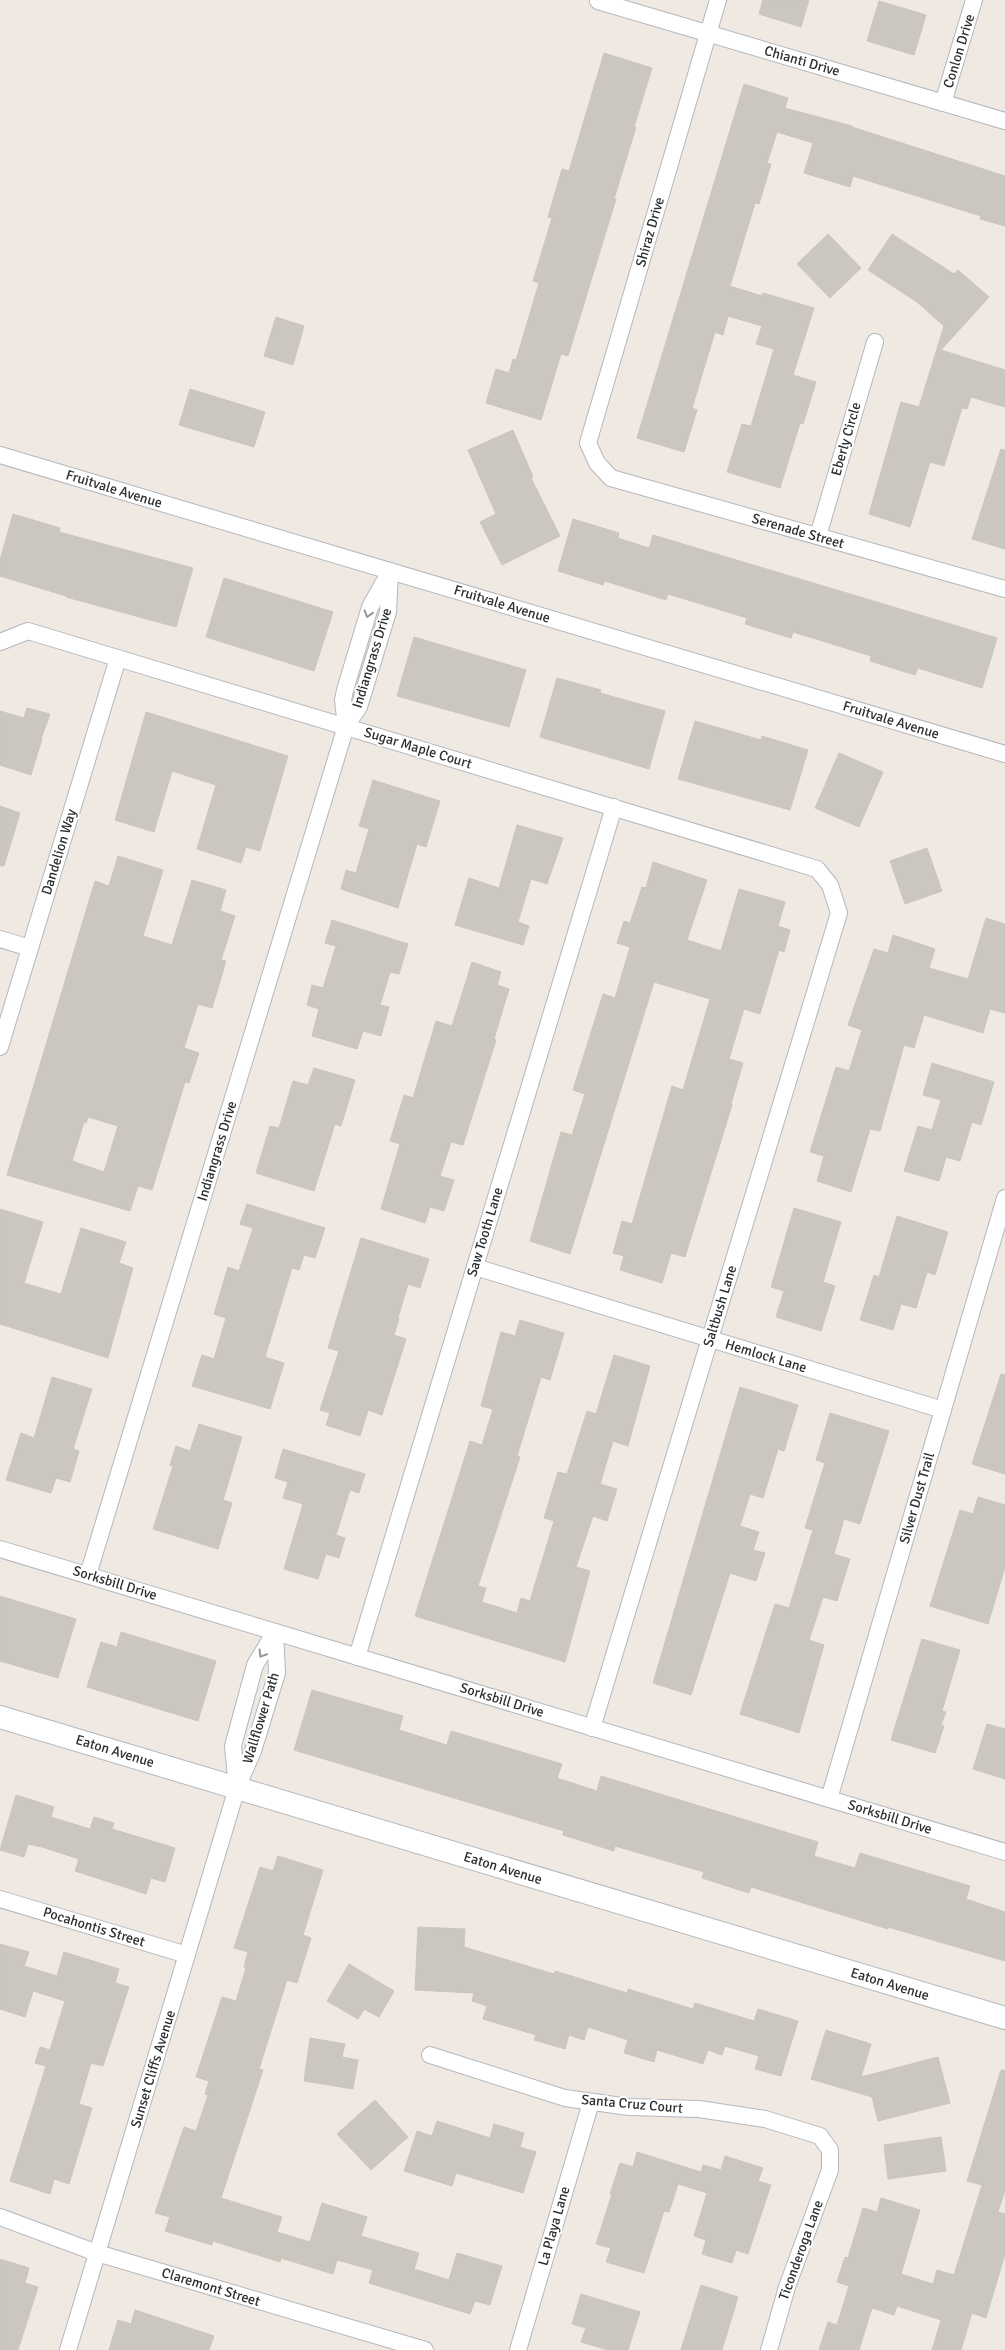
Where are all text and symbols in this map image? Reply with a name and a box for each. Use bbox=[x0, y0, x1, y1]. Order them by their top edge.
street label: Conlon Drive bbox=[940, 12, 978, 90]
street label: Chianti Drive bbox=[762, 42, 842, 80]
street label: Shiraz Drive bbox=[632, 195, 668, 269]
street label: Eberly Circle bbox=[827, 400, 865, 478]
street label: Fruitvale Avenue bbox=[64, 466, 164, 512]
street label: Serenade Street bbox=[750, 510, 846, 552]
street label: Fruitvale Avenue bbox=[452, 581, 552, 627]
street label: Indiangrass Drive bbox=[349, 606, 395, 710]
one-way arrow bbox=[364, 609, 374, 618]
street label: Fruitvale Avenue bbox=[841, 697, 941, 743]
street label: Sugar Maple Court bbox=[362, 724, 474, 772]
street label: Dandelion Way bbox=[38, 807, 80, 897]
street label: Indiangrass Drive bbox=[194, 1099, 240, 1203]
street label: Saw Tooth Lane bbox=[463, 1185, 507, 1279]
street label: Saltbush Lane bbox=[700, 1263, 740, 1349]
street label: Hemlock Lane bbox=[723, 1336, 809, 1376]
street label: Silver Dust Trail bbox=[896, 1450, 938, 1546]
street label: Sorksbill Drive bbox=[71, 1562, 159, 1604]
one-way arrow bbox=[258, 1649, 268, 1658]
street label: Wallflower Path bbox=[239, 1670, 283, 1766]
street label: Sorksbill Drive bbox=[458, 1679, 546, 1721]
street label: Eaton Avenue bbox=[74, 1731, 156, 1771]
street label: Sorksbill Drive bbox=[846, 1796, 934, 1838]
street label: Eaton Avenue bbox=[462, 1848, 544, 1888]
street label: Pocahontis Street bbox=[41, 1903, 147, 1951]
street label: Eaton Avenue bbox=[849, 1964, 931, 2004]
street label: Sunset Cliffs Avenue bbox=[127, 2008, 179, 2130]
street label: Santa Cruz Court bbox=[581, 2091, 684, 2117]
street label: La Playa Lane bbox=[535, 2184, 573, 2268]
street label: Ticonderoga Lane bbox=[775, 2198, 827, 2302]
street label: Claremont Street bbox=[160, 2264, 262, 2310]

